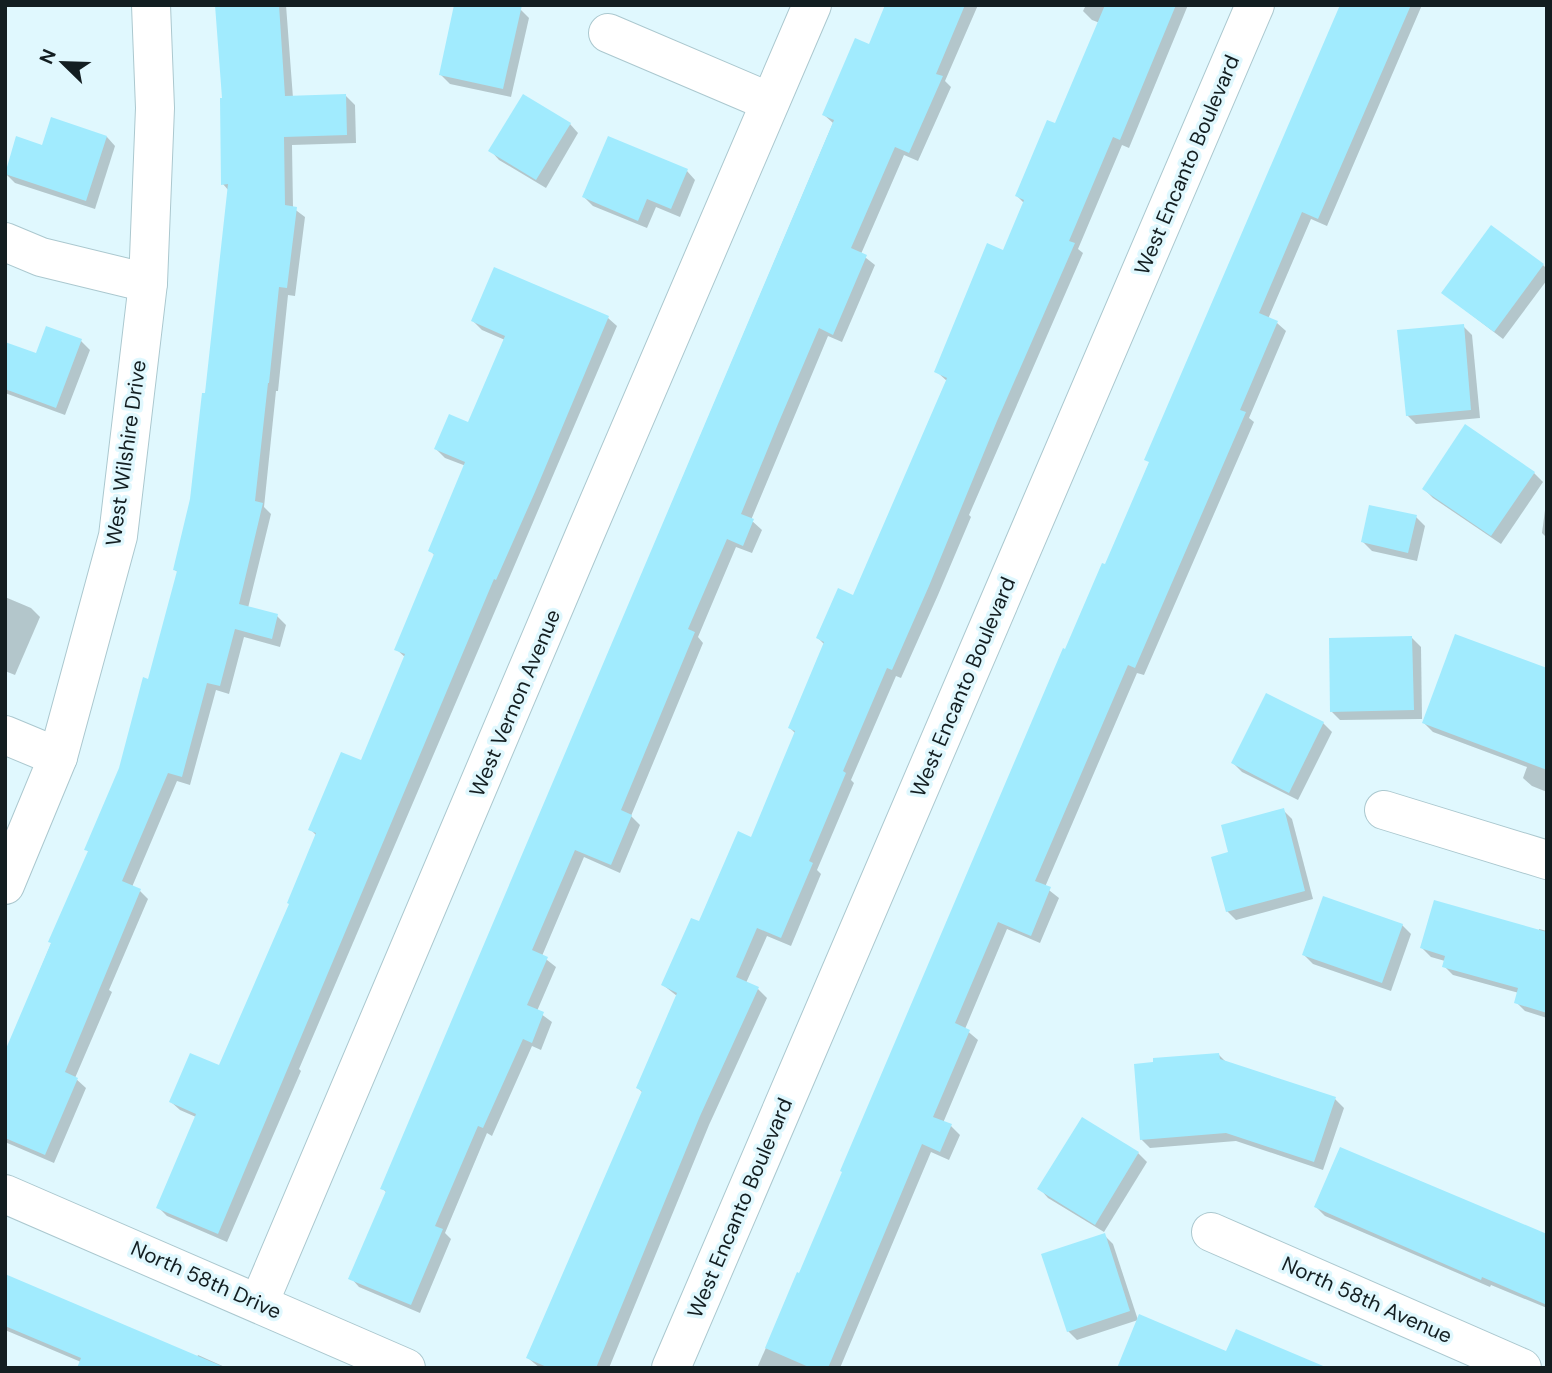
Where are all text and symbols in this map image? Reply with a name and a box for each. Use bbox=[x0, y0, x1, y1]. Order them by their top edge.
north arrow bbox=[28, 28, 98, 98]
text: N bbox=[34, 45, 62, 68]
street label: West Encanto Boulevard bbox=[1128, 51, 1246, 279]
street label: West Wilshire Drive bbox=[99, 358, 153, 548]
street label: West Encanto Boulevard bbox=[904, 573, 1022, 801]
street label: West Vernon Avenue bbox=[463, 605, 567, 801]
street label: West Encanto Boulevard bbox=[681, 1094, 799, 1322]
street label: North 58th Drive bbox=[126, 1234, 286, 1326]
street label: North 58th Avenue bbox=[1278, 1250, 1457, 1350]

